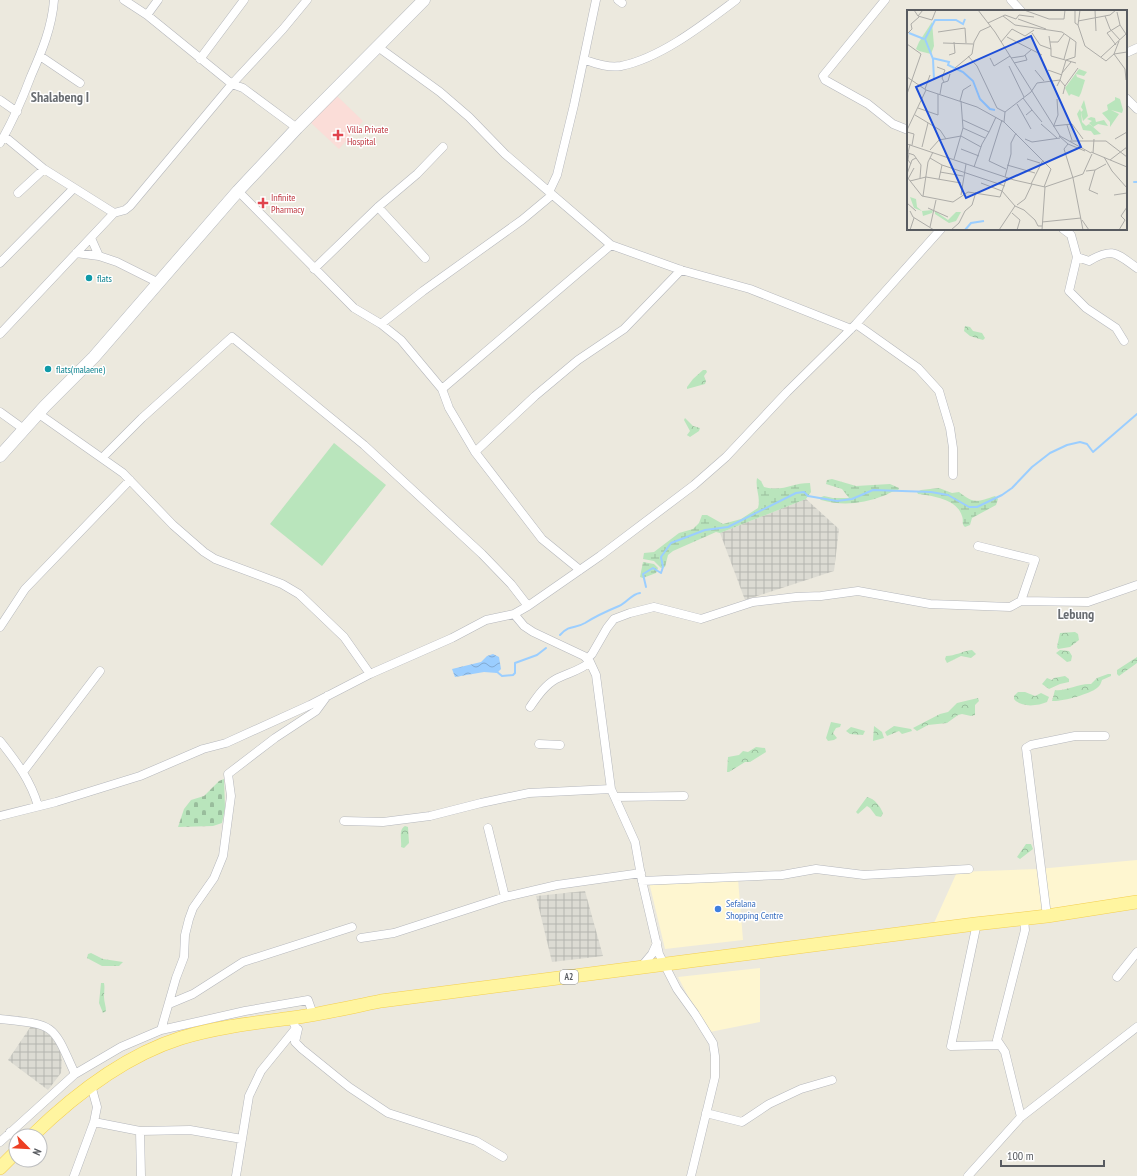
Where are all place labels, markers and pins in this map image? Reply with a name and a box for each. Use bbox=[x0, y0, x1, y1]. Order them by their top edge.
place label: Villa Private Hospital bbox=[346, 123, 388, 148]
marker: Villa Private Hospital bbox=[332, 129, 344, 141]
place label: Infinite Pharmacy bbox=[271, 191, 305, 216]
marker: Infinite Pharmacy bbox=[258, 198, 268, 208]
place label: flats bbox=[97, 272, 112, 285]
marker: flats bbox=[84, 273, 94, 283]
place label: flats(malaene) bbox=[56, 363, 106, 376]
marker: flats(malaene) bbox=[43, 364, 53, 374]
place label: Sefalana Shopping Centre bbox=[726, 897, 783, 922]
marker: Sefalana Shopping Centre bbox=[713, 904, 723, 914]

